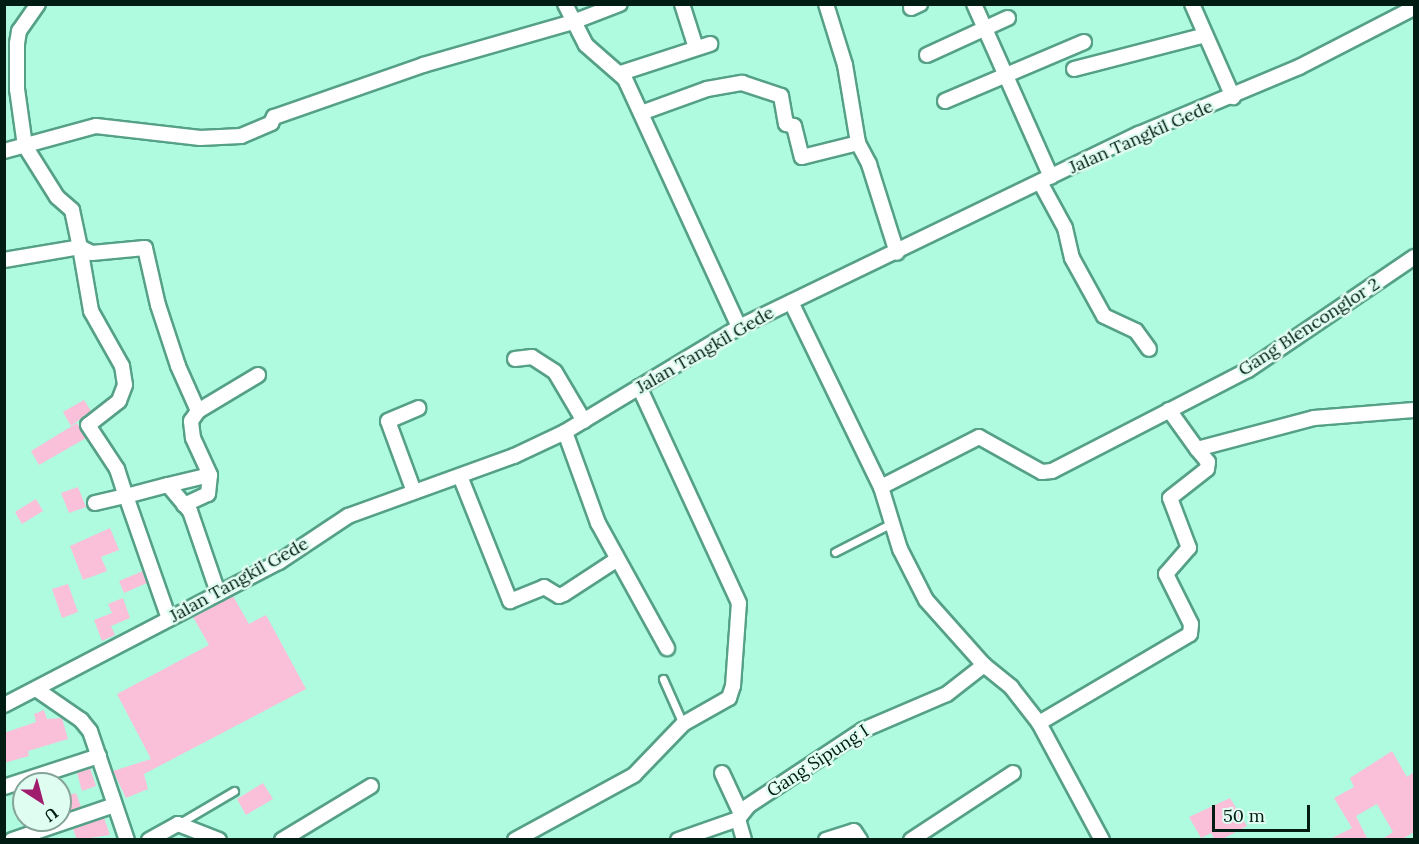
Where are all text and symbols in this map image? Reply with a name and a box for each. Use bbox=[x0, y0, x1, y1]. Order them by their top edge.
street label: Jalan Tangkil Gede bbox=[1066, 96, 1216, 178]
street label: Gang Blenconglor 2 bbox=[1234, 273, 1384, 381]
street label: Jalan Tangkil Gede bbox=[632, 302, 778, 398]
street label: Jalan Tangkil Gede bbox=[166, 533, 312, 627]
street label: Gang Sipung I bbox=[763, 720, 873, 802]
north arrow bbox=[12, 772, 72, 832]
scale bar bbox=[1215, 793, 1312, 831]
text: U bbox=[41, 803, 62, 827]
text: 50 m bbox=[1223, 804, 1265, 827]

